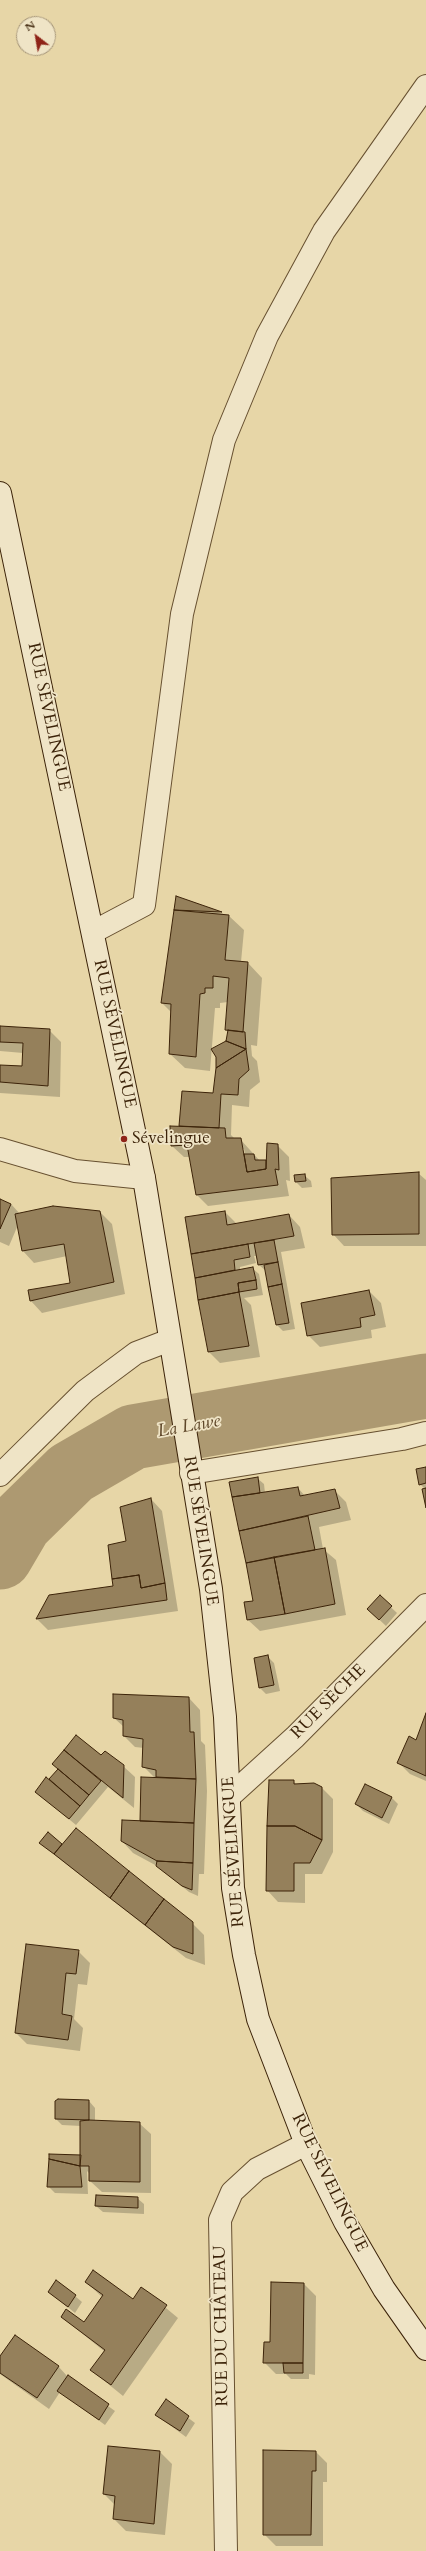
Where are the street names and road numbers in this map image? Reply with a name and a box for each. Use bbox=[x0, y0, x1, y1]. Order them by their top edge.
street label: RUE SÉVELINGUE bbox=[22, 641, 74, 793]
street label: RUE SÉVELINGUE bbox=[88, 958, 140, 1110]
street label: RUE SÉVELINGUE bbox=[178, 1455, 222, 1607]
street label: RUE SÈCHE bbox=[287, 1660, 371, 1744]
street label: RUE SÉVELINGUE bbox=[219, 1776, 249, 1928]
street label: RUE SÉVELINGUE bbox=[287, 2111, 371, 2255]
street label: RUE DU CHÂTEAU bbox=[210, 2245, 234, 2407]

